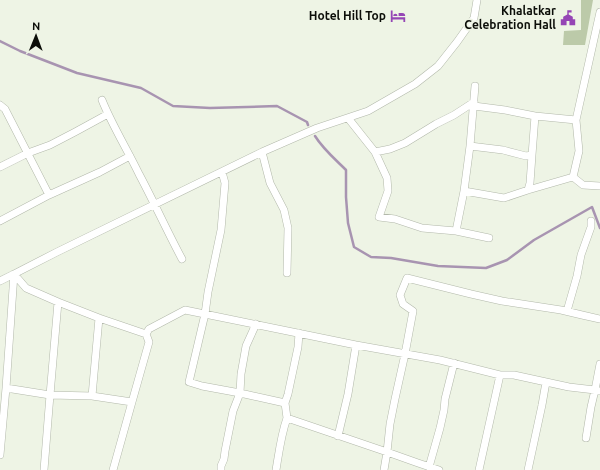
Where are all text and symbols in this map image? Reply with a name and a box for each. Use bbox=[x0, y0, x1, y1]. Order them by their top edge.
place label: Khalatkar Celebration Hall bbox=[464, 4, 556, 31]
hotel icon: Hotel Hill Top bbox=[389, 7, 407, 25]
place label: Hotel Hill Top bbox=[309, 9, 386, 22]
public building icon: Khalatkar Celebration Hall bbox=[559, 9, 577, 27]
north arrow bbox=[16, 16, 56, 56]
text: N bbox=[32, 20, 40, 32]

